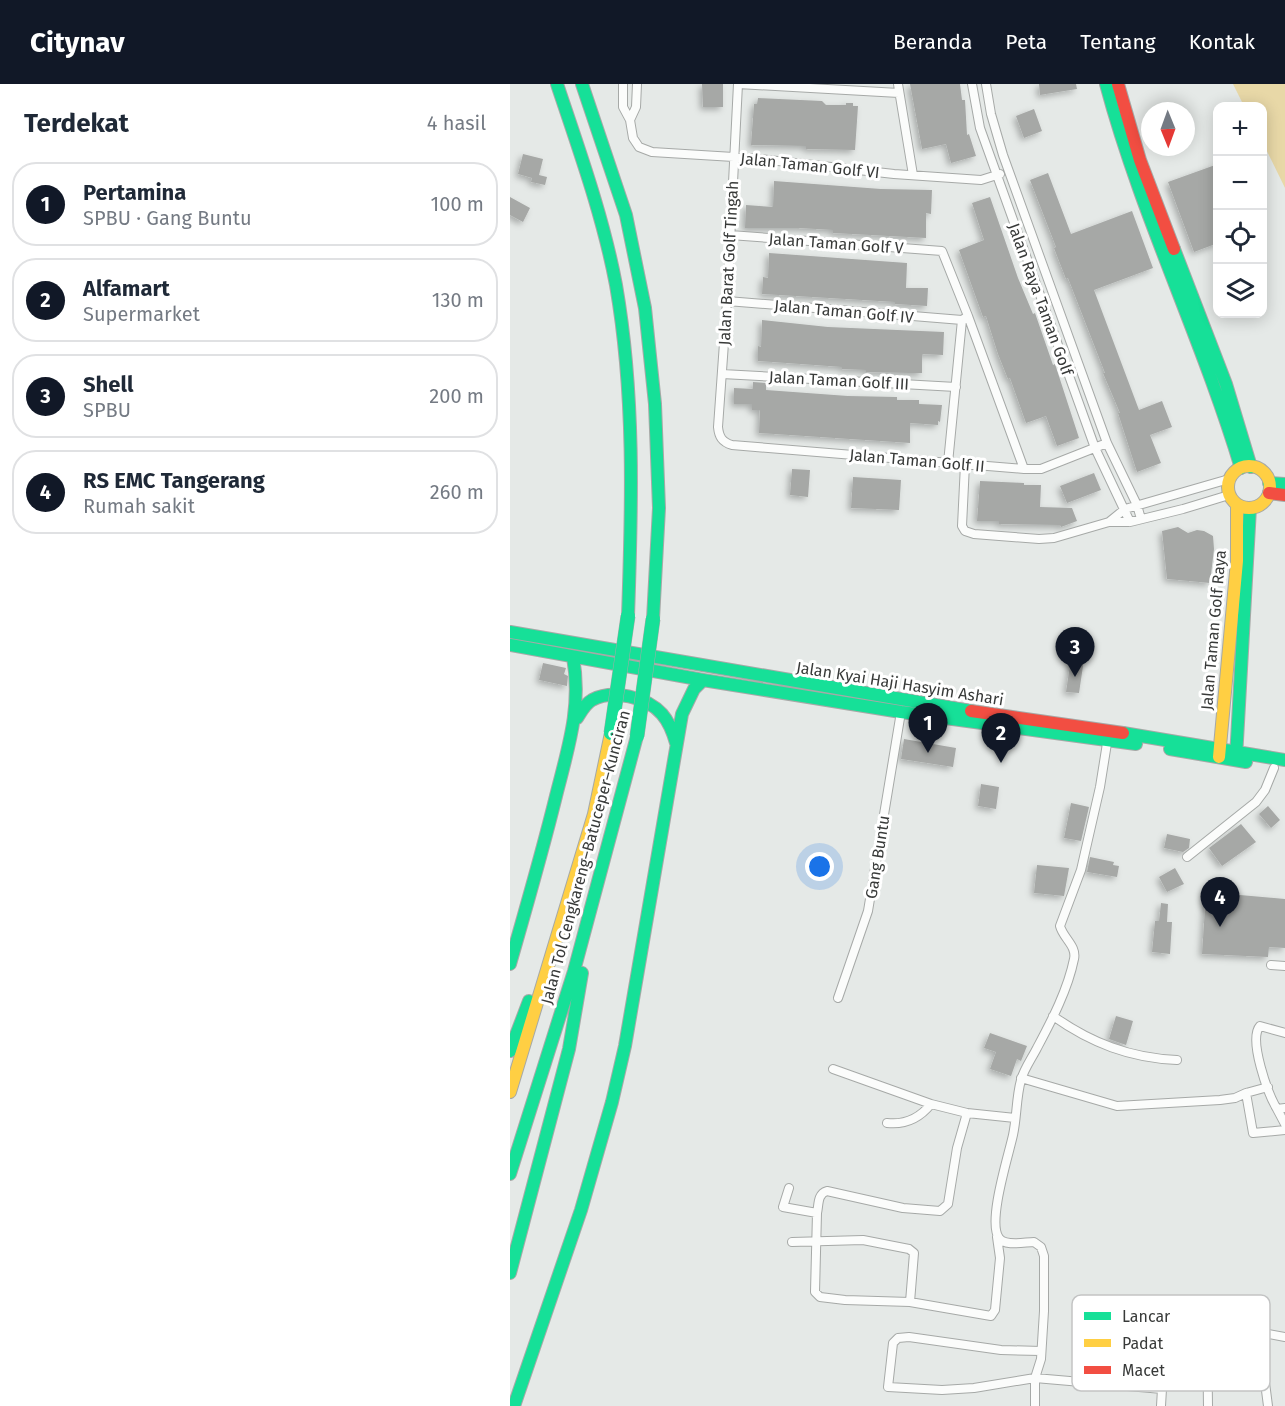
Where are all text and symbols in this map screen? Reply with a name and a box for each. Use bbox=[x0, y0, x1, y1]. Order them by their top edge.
text: Citynav bbox=[30, 26, 125, 59]
text: Beranda bbox=[893, 29, 972, 55]
text: Peta bbox=[1005, 29, 1047, 55]
text: Tentang bbox=[1080, 29, 1156, 55]
text: Kontak bbox=[1189, 29, 1255, 55]
north arrow bbox=[1141, 102, 1195, 156]
map controls bbox=[1213, 102, 1267, 318]
button: + bbox=[1213, 102, 1267, 156]
text: Terdekat bbox=[24, 108, 129, 139]
text: 4 hasil bbox=[427, 111, 486, 135]
street label: Jalan Taman Golf VI bbox=[739, 149, 881, 182]
button: − bbox=[1213, 156, 1267, 210]
text: Pertamina bbox=[83, 179, 186, 206]
street label: Jalan Barat Golf Tingah bbox=[715, 180, 742, 346]
text: 1 bbox=[41, 192, 50, 216]
text: 100 m bbox=[431, 192, 484, 216]
text: SPBU · Gang Buntu bbox=[83, 206, 252, 230]
button: locate bbox=[1213, 210, 1267, 264]
street label: Jalan Raya Taman Golf bbox=[1004, 220, 1077, 379]
street label: Jalan Taman Golf V bbox=[768, 229, 904, 258]
button: layers bbox=[1213, 264, 1267, 318]
text: Alfamart bbox=[83, 275, 170, 302]
text: 2 bbox=[40, 288, 51, 312]
text: 130 m bbox=[432, 288, 484, 312]
street label: Jalan Taman Golf IV bbox=[773, 296, 915, 327]
text: Supermarket bbox=[83, 302, 200, 326]
street label: Jalan Taman Golf III bbox=[768, 367, 910, 394]
text: Shell bbox=[83, 371, 134, 398]
text: 3 bbox=[40, 384, 51, 408]
text: 200 m bbox=[429, 384, 484, 408]
text: SPBU bbox=[83, 398, 131, 422]
street label: Jalan Taman Golf II bbox=[849, 445, 985, 476]
text: RS EMC Tangerang bbox=[83, 467, 265, 494]
text: 4 bbox=[40, 480, 51, 504]
text: 260 m bbox=[430, 480, 484, 504]
text: Rumah sakit bbox=[83, 494, 195, 518]
street label: Jalan Taman Golf Raya bbox=[1197, 549, 1230, 711]
pin: 3 bbox=[1056, 628, 1094, 677]
street label: Jalan Kyai Haji Hasyim Ashari bbox=[795, 658, 1005, 709]
pin: 1 bbox=[908, 704, 948, 753]
street label: Jalan Tol Cengkareng–Batuceper–Kunciran bbox=[537, 708, 634, 1006]
pin: 2 bbox=[982, 714, 1020, 763]
street label: Gang Buntu bbox=[862, 814, 893, 900]
your location bbox=[805, 852, 834, 881]
pin: 4 bbox=[1200, 878, 1240, 927]
legend bbox=[1072, 1295, 1270, 1391]
text: Lancar bbox=[1122, 1307, 1171, 1326]
text: Padat bbox=[1122, 1334, 1163, 1353]
text: Macet bbox=[1122, 1361, 1165, 1380]

